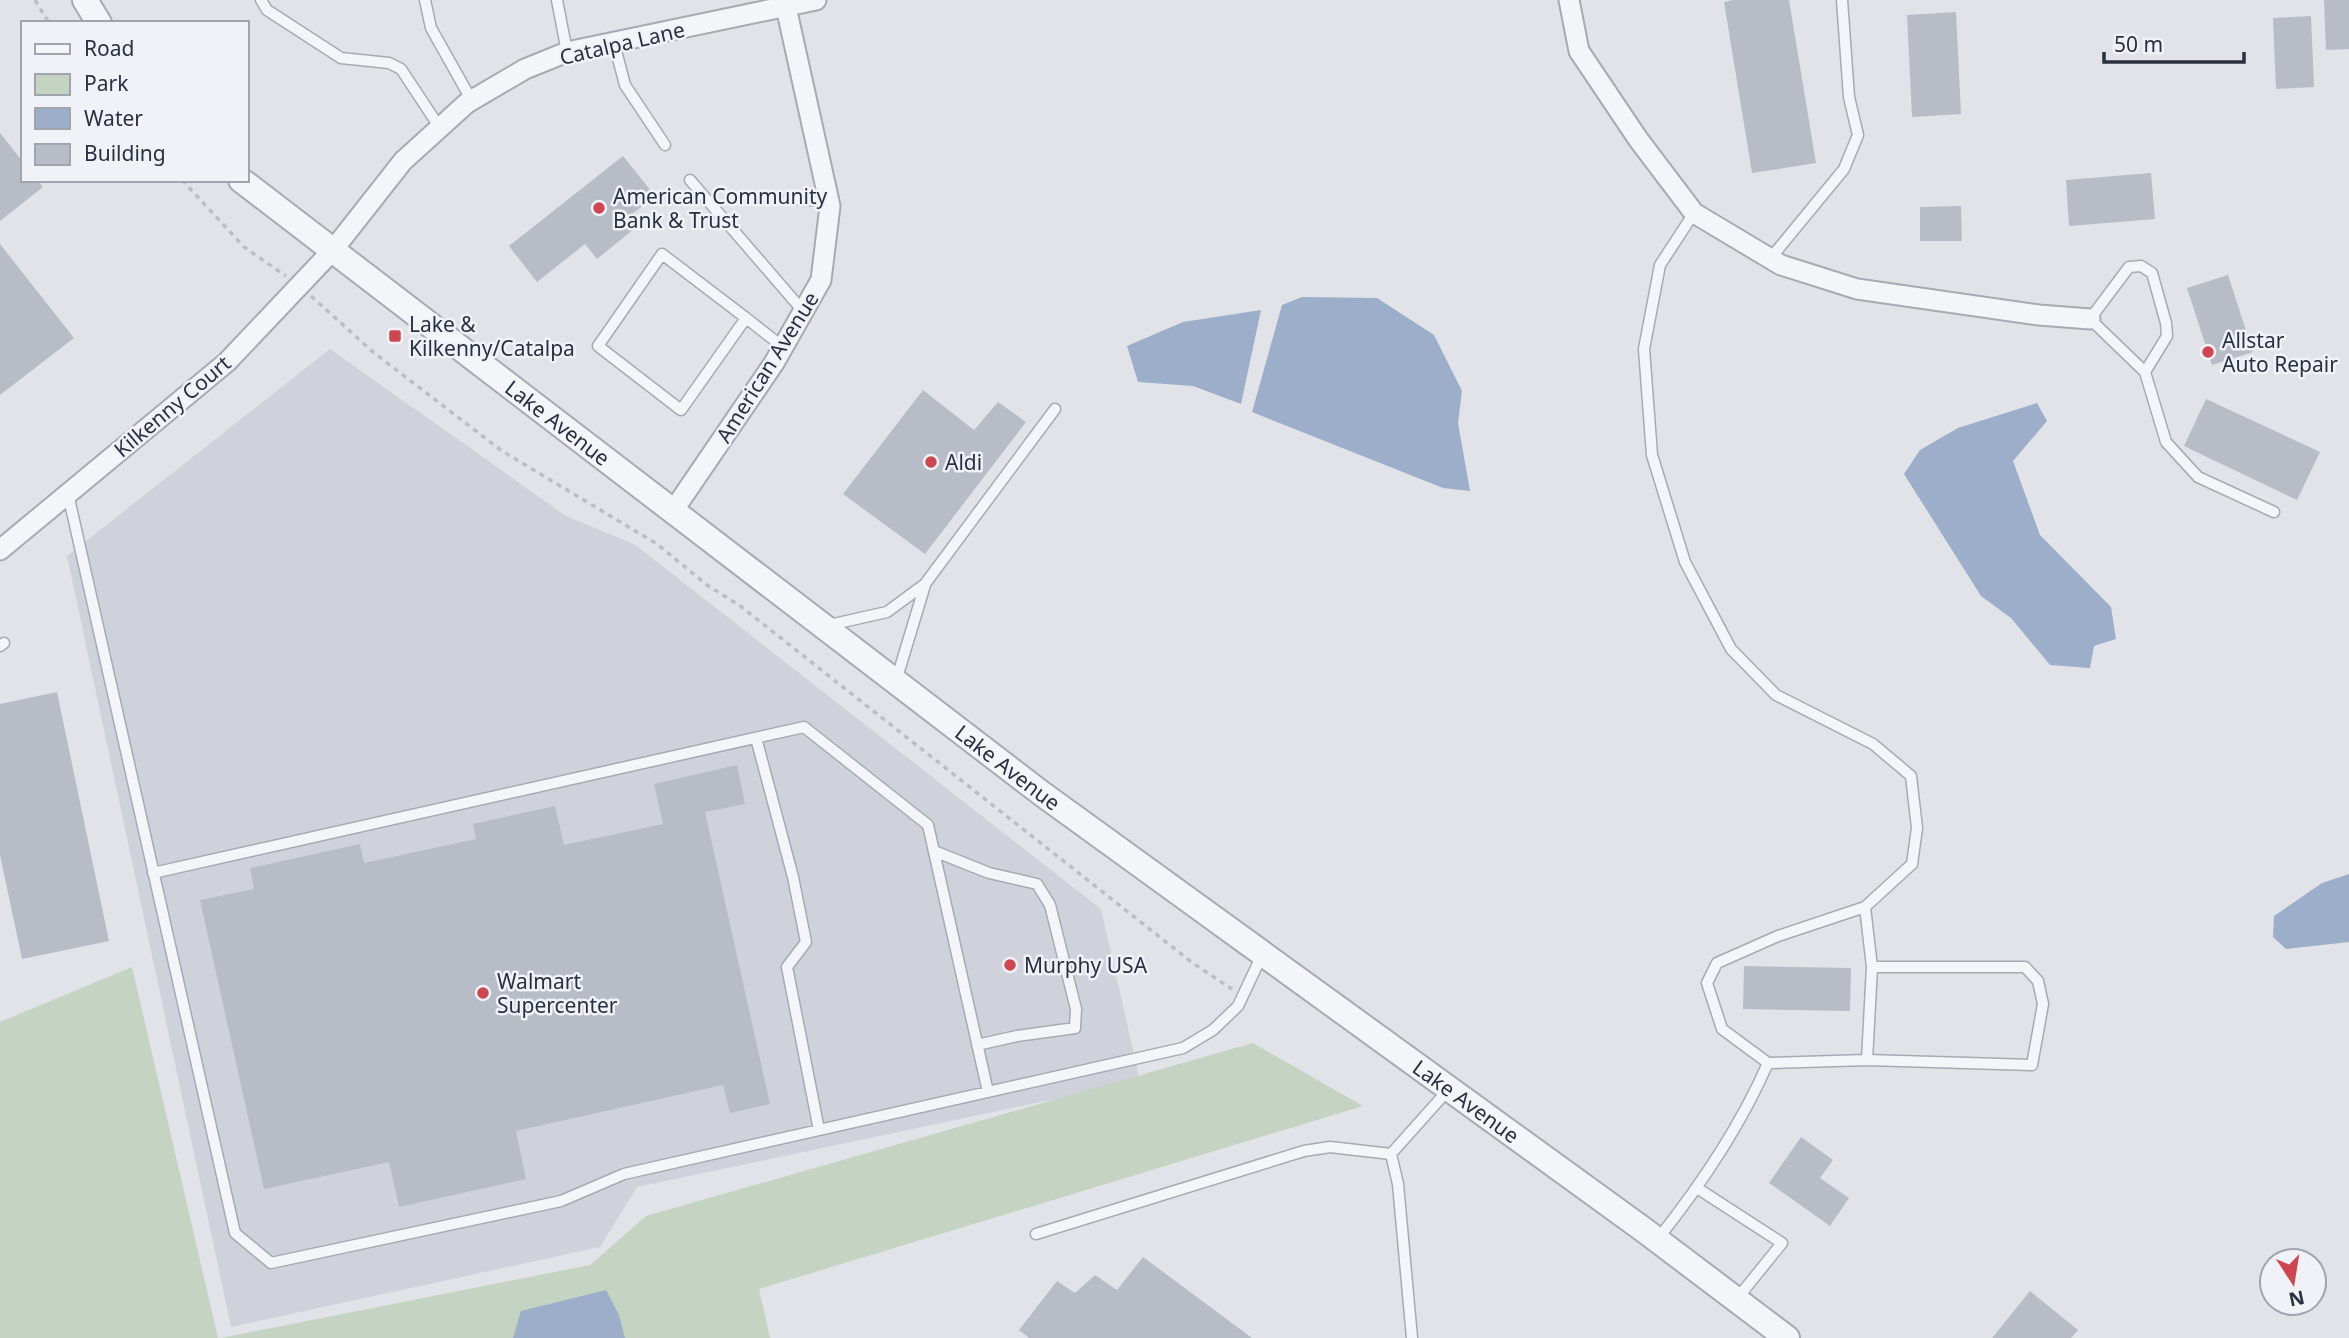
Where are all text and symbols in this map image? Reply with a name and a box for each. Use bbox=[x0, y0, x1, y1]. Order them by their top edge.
street label: Catalpa Lane bbox=[557, 15, 687, 71]
legend bbox=[21, 21, 248, 182]
scale bar bbox=[2104, 21, 2244, 65]
text: 50 m bbox=[2114, 30, 2163, 58]
text: Road bbox=[84, 34, 134, 62]
text: Park bbox=[84, 69, 129, 97]
text: Water bbox=[84, 104, 143, 132]
text: Building bbox=[84, 139, 166, 167]
place label: American Community Bank & Trust bbox=[613, 182, 827, 234]
marker: American Community Bank & Trust bbox=[591, 200, 607, 216]
street label: American Avenue bbox=[709, 286, 825, 448]
place label: Lake & Kilkenny/Catalpa bbox=[409, 310, 575, 362]
place label: Allstar Auto Repair bbox=[2222, 326, 2338, 378]
marker: Lake & Kilkenny/Catalpa bbox=[387, 328, 403, 344]
marker: Allstar Auto Repair bbox=[2200, 344, 2216, 360]
street label: Kilkenny Court bbox=[108, 349, 237, 463]
street label: Lake Avenue bbox=[500, 374, 616, 472]
place label: Aldi bbox=[945, 448, 982, 476]
marker: Aldi bbox=[923, 454, 939, 470]
street label: Lake Avenue bbox=[950, 718, 1066, 816]
place label: Murphy USA bbox=[1024, 951, 1148, 979]
marker: Murphy USA bbox=[1002, 957, 1018, 973]
place label: Walmart Supercenter bbox=[497, 967, 618, 1019]
marker: Walmart Supercenter bbox=[475, 985, 491, 1001]
street label: Lake Avenue bbox=[1407, 1053, 1525, 1149]
north arrow bbox=[2258, 1247, 2328, 1317]
text: N bbox=[2286, 1284, 2307, 1313]

